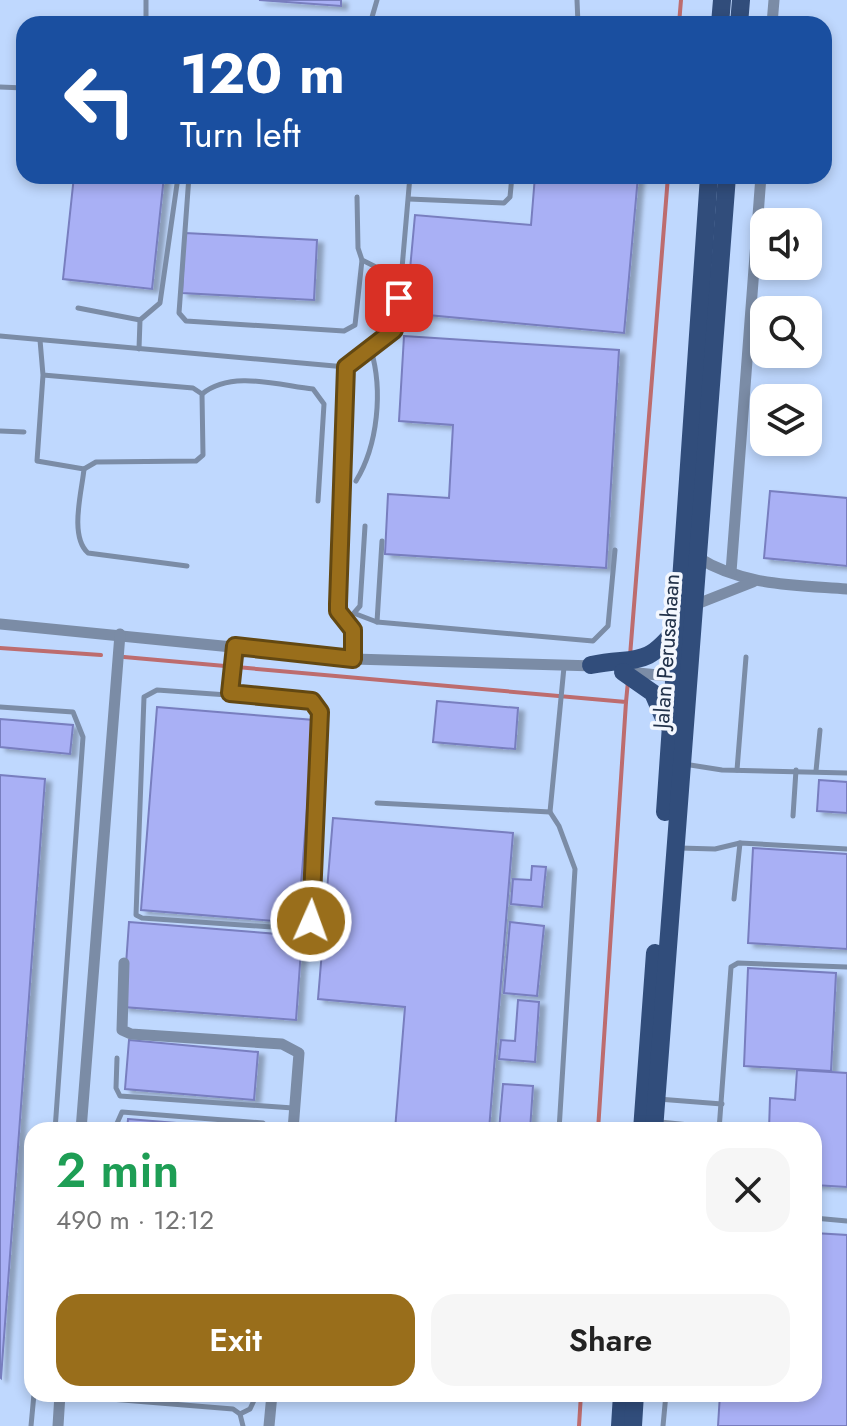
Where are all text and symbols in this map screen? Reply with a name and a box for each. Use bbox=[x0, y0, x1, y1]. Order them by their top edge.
text: 120 m bbox=[180, 33, 345, 114]
icon: left bbox=[48, 48, 152, 152]
text: Turn left bbox=[180, 108, 301, 160]
map controls bbox=[750, 208, 822, 456]
button: sound bbox=[750, 208, 822, 280]
pin bbox=[365, 264, 433, 332]
icon: arrive bbox=[377, 276, 421, 320]
button: search bbox=[750, 296, 822, 368]
button: layers bbox=[750, 384, 822, 456]
street label: Jalan Perusahaan bbox=[644, 572, 687, 733]
position arrow bbox=[269, 879, 353, 963]
text: 2 min bbox=[56, 1136, 179, 1205]
button: close bbox=[706, 1148, 790, 1232]
text: 490 m · 12:12 bbox=[56, 1201, 214, 1239]
button: Exit bbox=[56, 1294, 415, 1386]
button: Share bbox=[431, 1294, 790, 1386]

